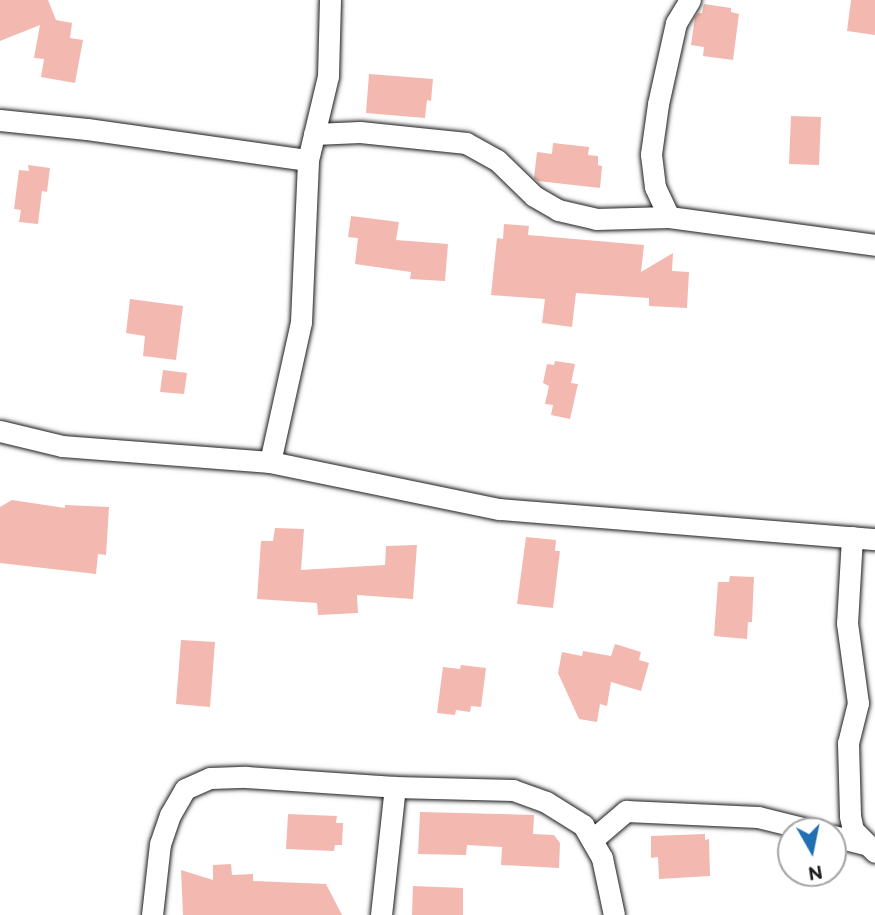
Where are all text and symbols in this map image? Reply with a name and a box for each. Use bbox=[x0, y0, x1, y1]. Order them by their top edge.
north arrow bbox=[777, 817, 847, 887]
text: N bbox=[806, 859, 824, 884]

